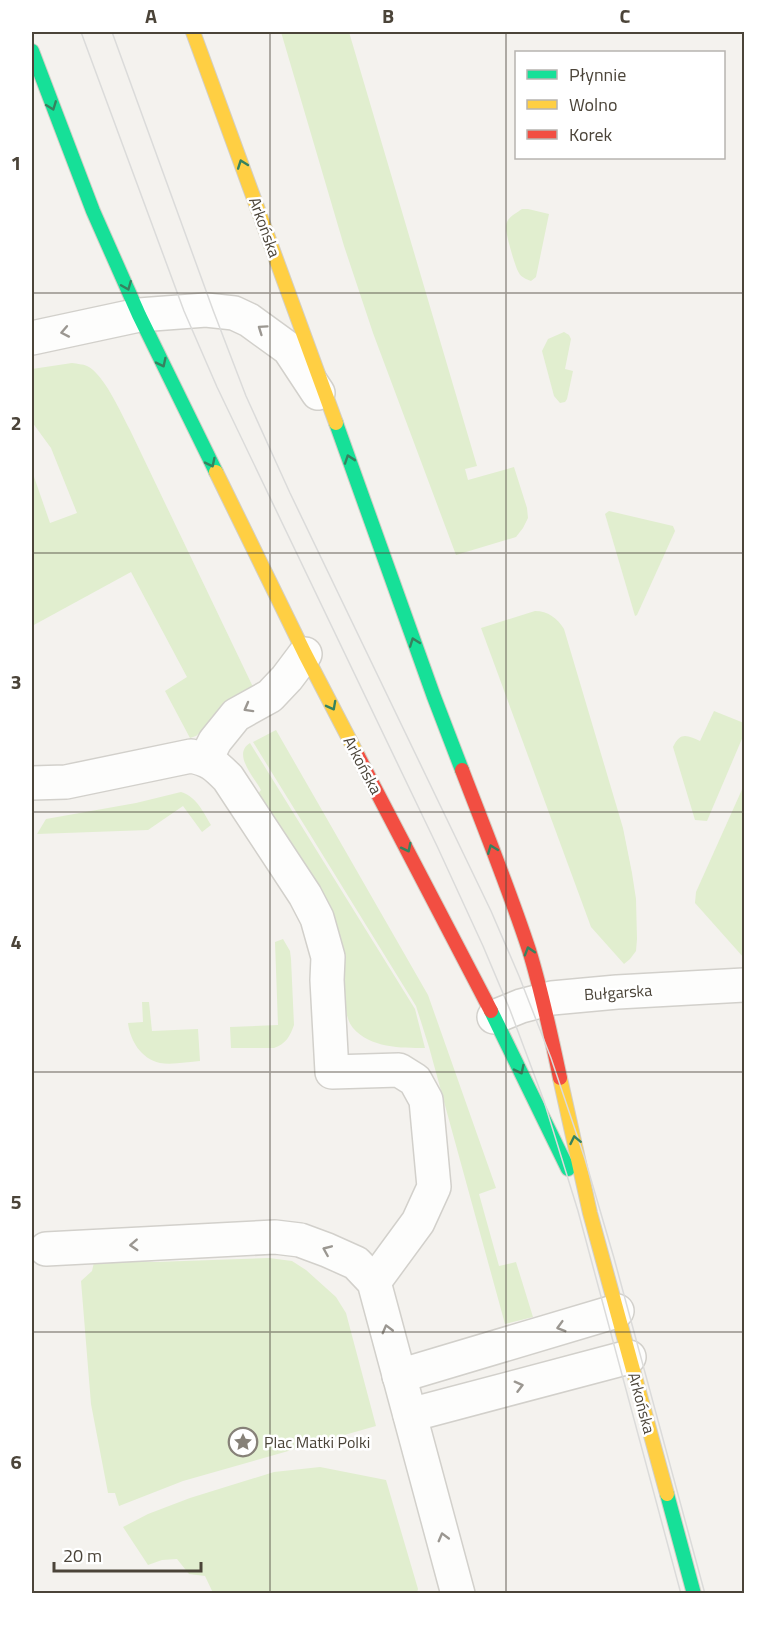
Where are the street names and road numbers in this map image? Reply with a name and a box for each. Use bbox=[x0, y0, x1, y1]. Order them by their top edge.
street label: Arkońska bbox=[243, 193, 287, 261]
street label: Arkońska bbox=[338, 732, 388, 798]
street label: Bułgarska bbox=[583, 978, 653, 1006]
street label: Arkońska bbox=[622, 1370, 662, 1436]

